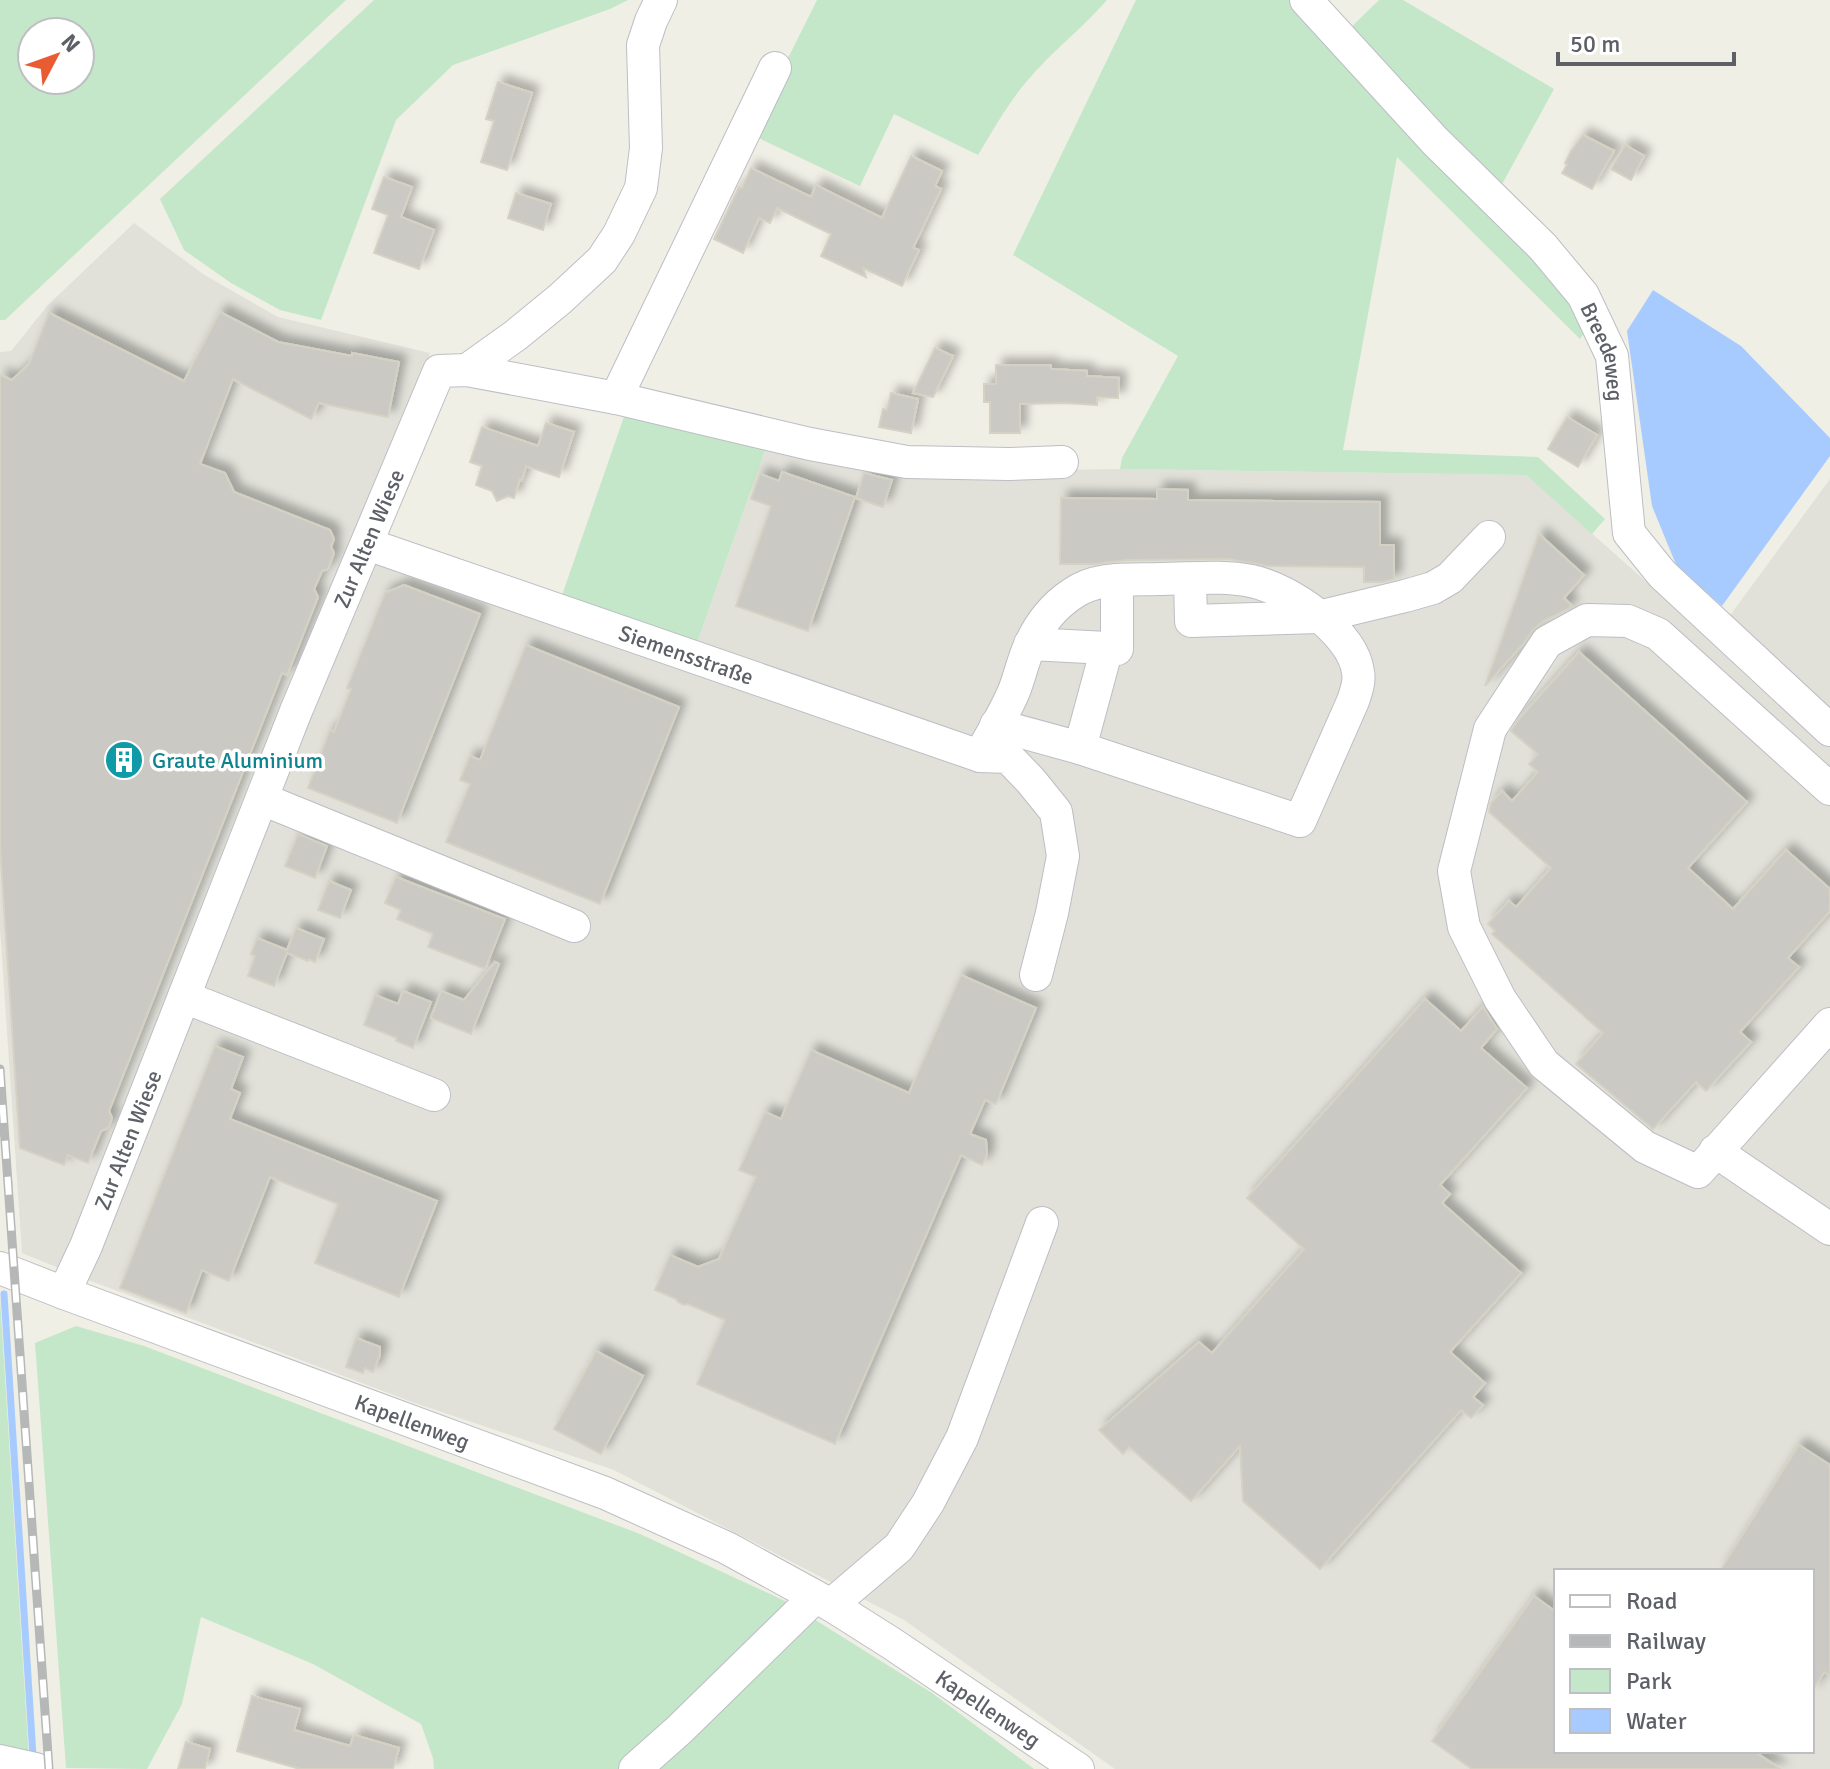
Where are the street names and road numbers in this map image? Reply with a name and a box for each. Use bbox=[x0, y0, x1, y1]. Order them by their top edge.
street label: Breedeweg bbox=[1574, 298, 1629, 402]
street label: Zur Alten Wiese bbox=[328, 465, 410, 612]
street label: Siemensstraße bbox=[615, 619, 757, 691]
street label: Zur Alten Wiese bbox=[89, 1066, 168, 1214]
street label: Kapellenweg bbox=[351, 1389, 473, 1456]
street label: Kapellenweg bbox=[930, 1664, 1045, 1754]

